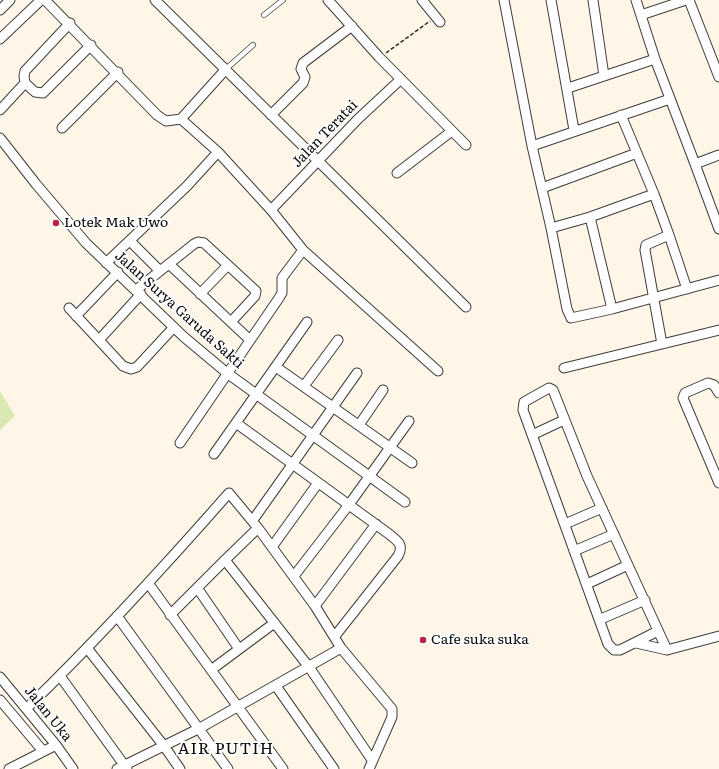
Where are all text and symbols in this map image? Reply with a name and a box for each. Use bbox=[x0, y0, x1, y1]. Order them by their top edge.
street label: Jalan Teratai bbox=[289, 97, 361, 171]
place label: Lotek Mak Uwo bbox=[64, 215, 168, 231]
marker: Lotek Mak Uwo bbox=[51, 218, 61, 228]
street label: Jalan Surya Garuda Sakti bbox=[111, 248, 247, 372]
place label: Cafe suka suka bbox=[431, 632, 529, 648]
marker: Cafe suka suka bbox=[418, 635, 428, 645]
street label: Jalan Uka bbox=[21, 683, 75, 745]
district label: AIR PUTIH bbox=[178, 739, 274, 759]

